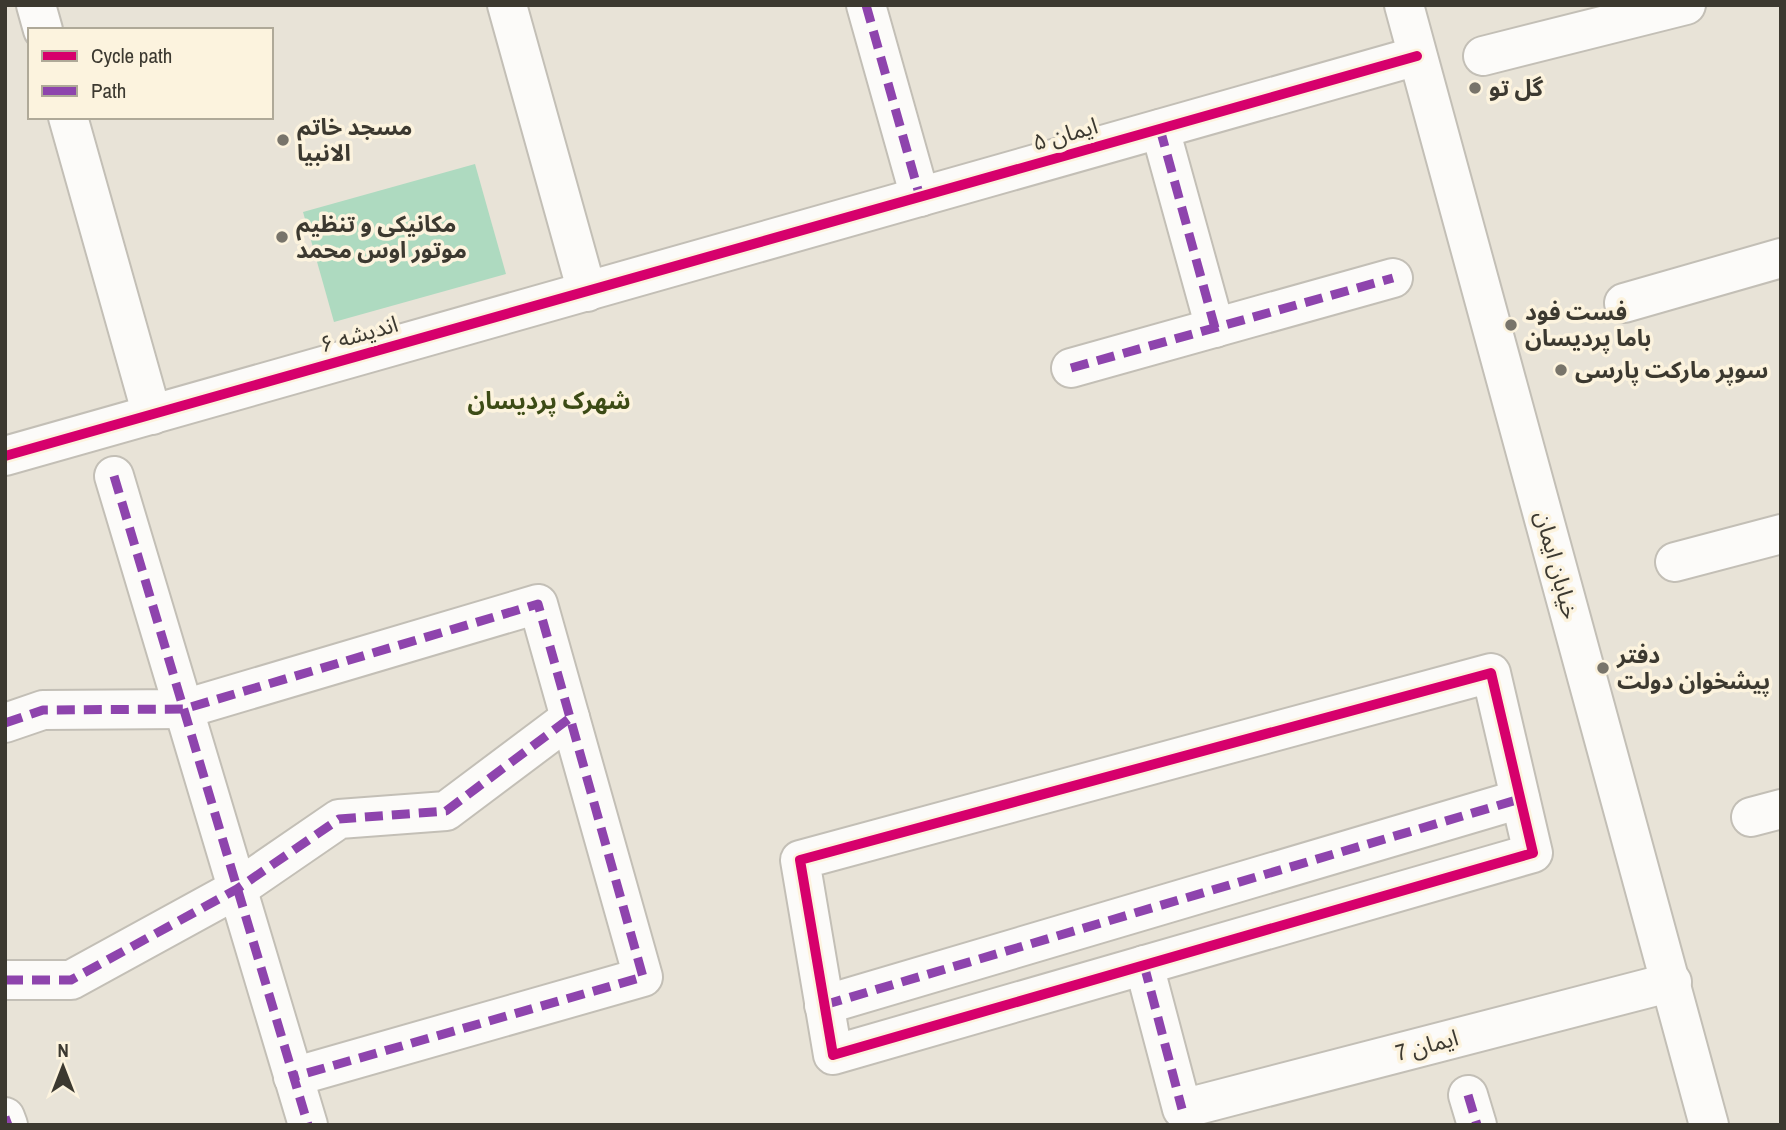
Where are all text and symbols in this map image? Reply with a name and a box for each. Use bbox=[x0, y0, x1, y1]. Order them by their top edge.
legend bbox=[28, 28, 273, 119]
text: Cycle path bbox=[91, 41, 172, 70]
place label: گل تو bbox=[1489, 72, 1544, 103]
text: Path bbox=[91, 76, 126, 105]
marker: گل تو bbox=[1467, 80, 1483, 96]
street label: ایمان ۵ bbox=[1029, 109, 1101, 158]
place label: مسجد خاتم الانبیا bbox=[297, 111, 412, 168]
marker: مسجد خاتم الانبیا bbox=[275, 132, 291, 148]
place label: مکانیکی و تنظیم موتور اوس محمد bbox=[296, 208, 467, 265]
marker: مکانیکی و تنظیم موتور اوس محمد bbox=[274, 229, 290, 245]
place label: فست فود باما پردیسان bbox=[1525, 296, 1651, 354]
street label: اندیشه ۶ bbox=[316, 308, 402, 359]
marker: فست فود باما پردیسان bbox=[1503, 317, 1519, 333]
place label: سوپر مارکت پارسی bbox=[1575, 354, 1768, 386]
marker: سوپر مارکت پارسی bbox=[1553, 362, 1569, 378]
district label: شهرک پردیسان bbox=[467, 384, 631, 417]
street label: خیابان ایمان bbox=[1528, 507, 1587, 622]
place label: دفتر پیشخوان دولت bbox=[1616, 639, 1770, 697]
marker: دفتر پیشخوان دولت bbox=[1595, 660, 1611, 676]
street label: ایمان 7 bbox=[1392, 1021, 1462, 1068]
north arrow bbox=[28, 1032, 98, 1102]
text: N bbox=[57, 1037, 69, 1063]

